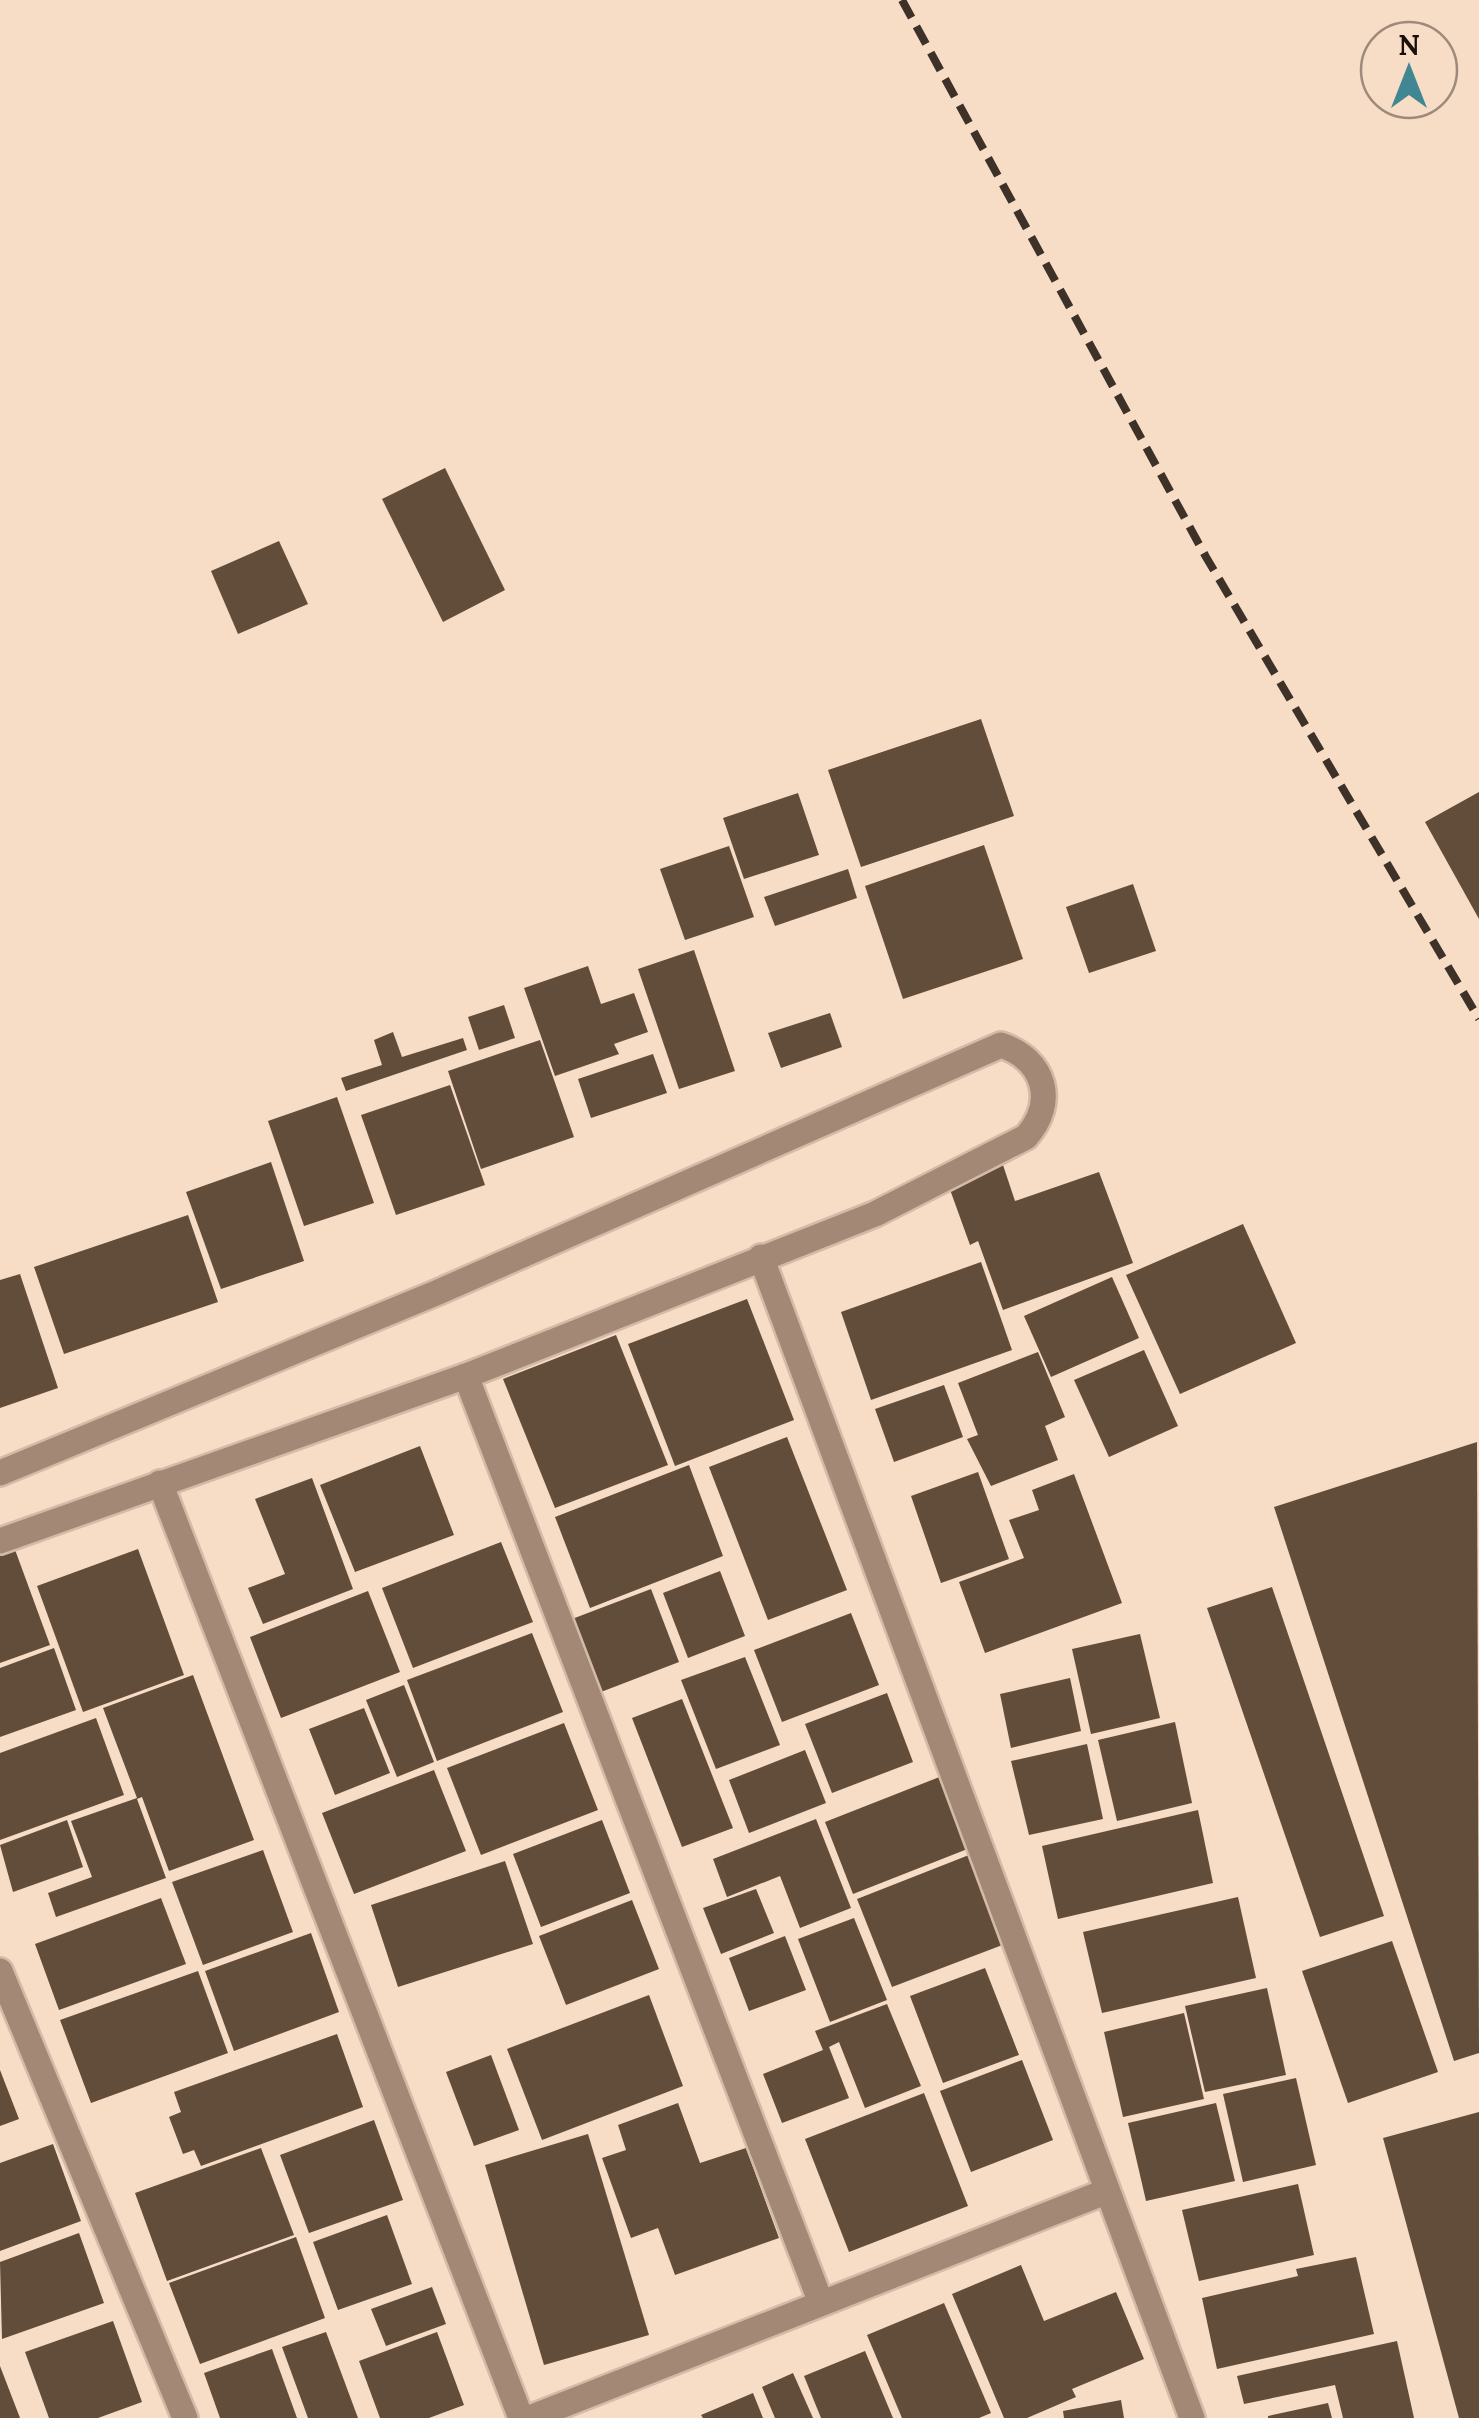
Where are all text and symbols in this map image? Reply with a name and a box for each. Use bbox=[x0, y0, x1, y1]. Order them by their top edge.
north arrow bbox=[1359, 20, 1459, 120]
text: N bbox=[1398, 27, 1420, 63]

